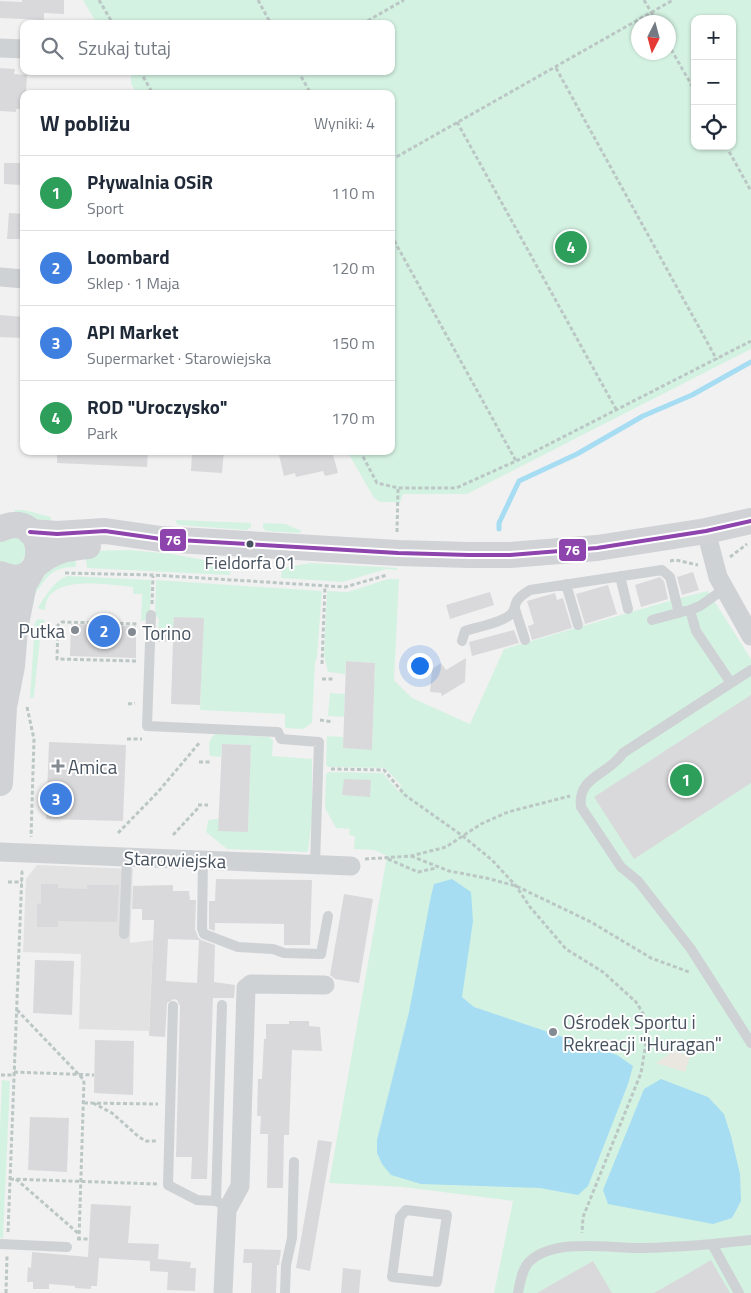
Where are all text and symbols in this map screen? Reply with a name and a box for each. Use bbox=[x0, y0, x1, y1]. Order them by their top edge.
north arrow bbox=[631, 15, 676, 60]
map controls bbox=[691, 15, 736, 150]
button: + bbox=[691, 15, 736, 60]
search box bbox=[20, 20, 395, 75]
text: Szukaj tutaj bbox=[78, 33, 171, 62]
icon: search bbox=[38, 34, 66, 62]
button: − bbox=[691, 60, 736, 105]
button: locate bbox=[691, 105, 736, 150]
text: W pobliżu bbox=[40, 107, 130, 139]
text: Wyniki: 4 bbox=[314, 111, 375, 135]
text: Pływalnia OSiR bbox=[87, 167, 213, 196]
text: 1 bbox=[52, 181, 60, 205]
text: 110 m bbox=[331, 181, 375, 205]
text: Sport bbox=[87, 196, 124, 220]
pin: 4 bbox=[555, 228, 587, 266]
text: Loombard bbox=[87, 242, 170, 271]
text: 2 bbox=[52, 256, 60, 280]
text: 120 m bbox=[331, 256, 375, 280]
text: Sklep · 1 Maja bbox=[87, 271, 180, 295]
text: API Market bbox=[87, 317, 179, 346]
text: 3 bbox=[52, 331, 60, 355]
text: 150 m bbox=[331, 331, 375, 355]
text: Supermarket · Starowiejska bbox=[87, 346, 271, 370]
text: ROD "Uroczysko" bbox=[87, 392, 228, 421]
text: 4 bbox=[52, 406, 60, 430]
text: 170 m bbox=[331, 406, 375, 430]
text: Park bbox=[87, 421, 118, 445]
line badge: 76 bbox=[159, 528, 187, 552]
text: 76 bbox=[165, 529, 181, 550]
line badge: 76 bbox=[558, 538, 587, 562]
marker: Fieldorfa 01 bbox=[245, 539, 255, 549]
text: 76 bbox=[564, 539, 580, 560]
place label: Fieldorfa 01 bbox=[204, 549, 296, 576]
pin: 2 bbox=[88, 612, 120, 650]
place label: Putka bbox=[18, 616, 65, 645]
place label: Torino bbox=[142, 618, 191, 647]
marker: Putka bbox=[69, 624, 81, 636]
marker: Torino bbox=[126, 626, 138, 638]
your location bbox=[407, 653, 433, 679]
place label: Amica bbox=[68, 752, 118, 781]
marker: Amica bbox=[52, 760, 64, 772]
pin: 1 bbox=[670, 761, 702, 799]
pin: 3 bbox=[40, 780, 72, 818]
street label: Starowiejska bbox=[123, 843, 227, 875]
place label: Ośrodek Sportu i Rekreacji "Huragan" bbox=[563, 1007, 722, 1058]
marker: Ośrodek Sportu i Rekreacji "Huragan" bbox=[547, 1026, 559, 1038]

